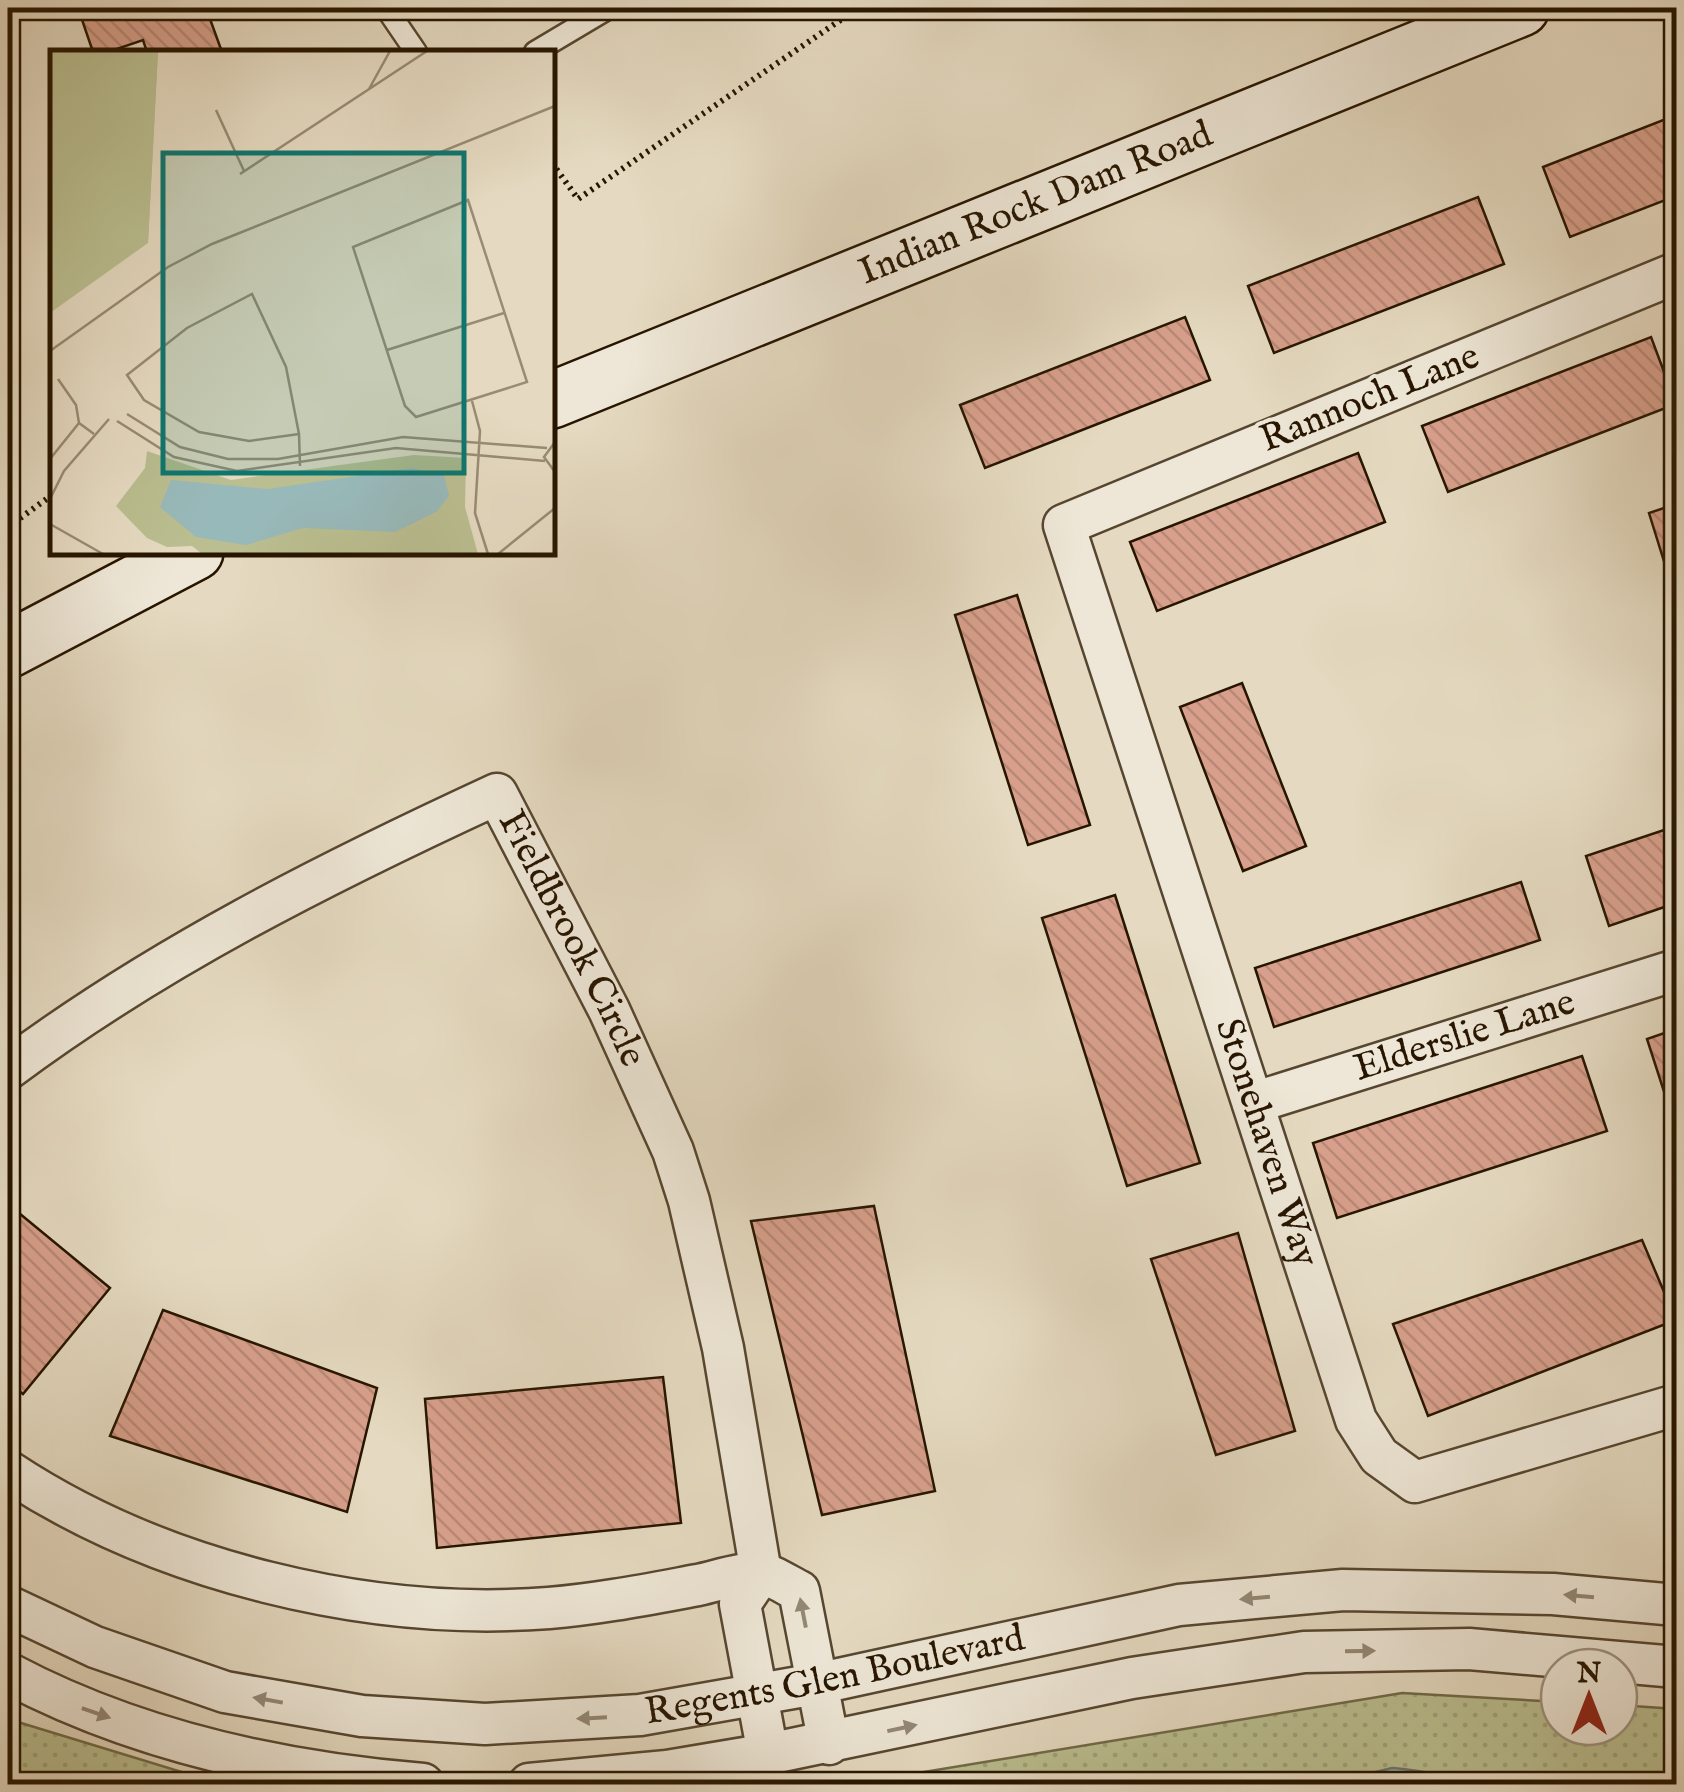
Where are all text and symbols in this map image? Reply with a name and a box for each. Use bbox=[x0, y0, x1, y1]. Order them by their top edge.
inset map bbox=[50, 50, 555, 555]
street label: Indian Rock Dam Road bbox=[852, 111, 1220, 297]
street label: Rannoch Lane bbox=[1253, 333, 1487, 465]
street label: Fieldbrook Circle bbox=[486, 803, 656, 1075]
street label: Elderslie Lane bbox=[1348, 979, 1581, 1094]
street label: Stonehaven Way bbox=[1203, 1013, 1329, 1273]
one-way arrow bbox=[1563, 1588, 1595, 1604]
one-way arrow bbox=[1238, 1590, 1270, 1606]
one-way arrow bbox=[795, 1597, 810, 1629]
street label: Regents Glen Boulevard bbox=[641, 1615, 1030, 1738]
one-way arrow bbox=[1344, 1643, 1376, 1659]
north arrow bbox=[1539, 1647, 1639, 1747]
text: N bbox=[1576, 1657, 1601, 1692]
one-way arrow bbox=[252, 1692, 284, 1707]
one-way arrow bbox=[81, 1706, 111, 1721]
one-way arrow bbox=[575, 1710, 607, 1726]
one-way arrow bbox=[887, 1720, 918, 1735]

